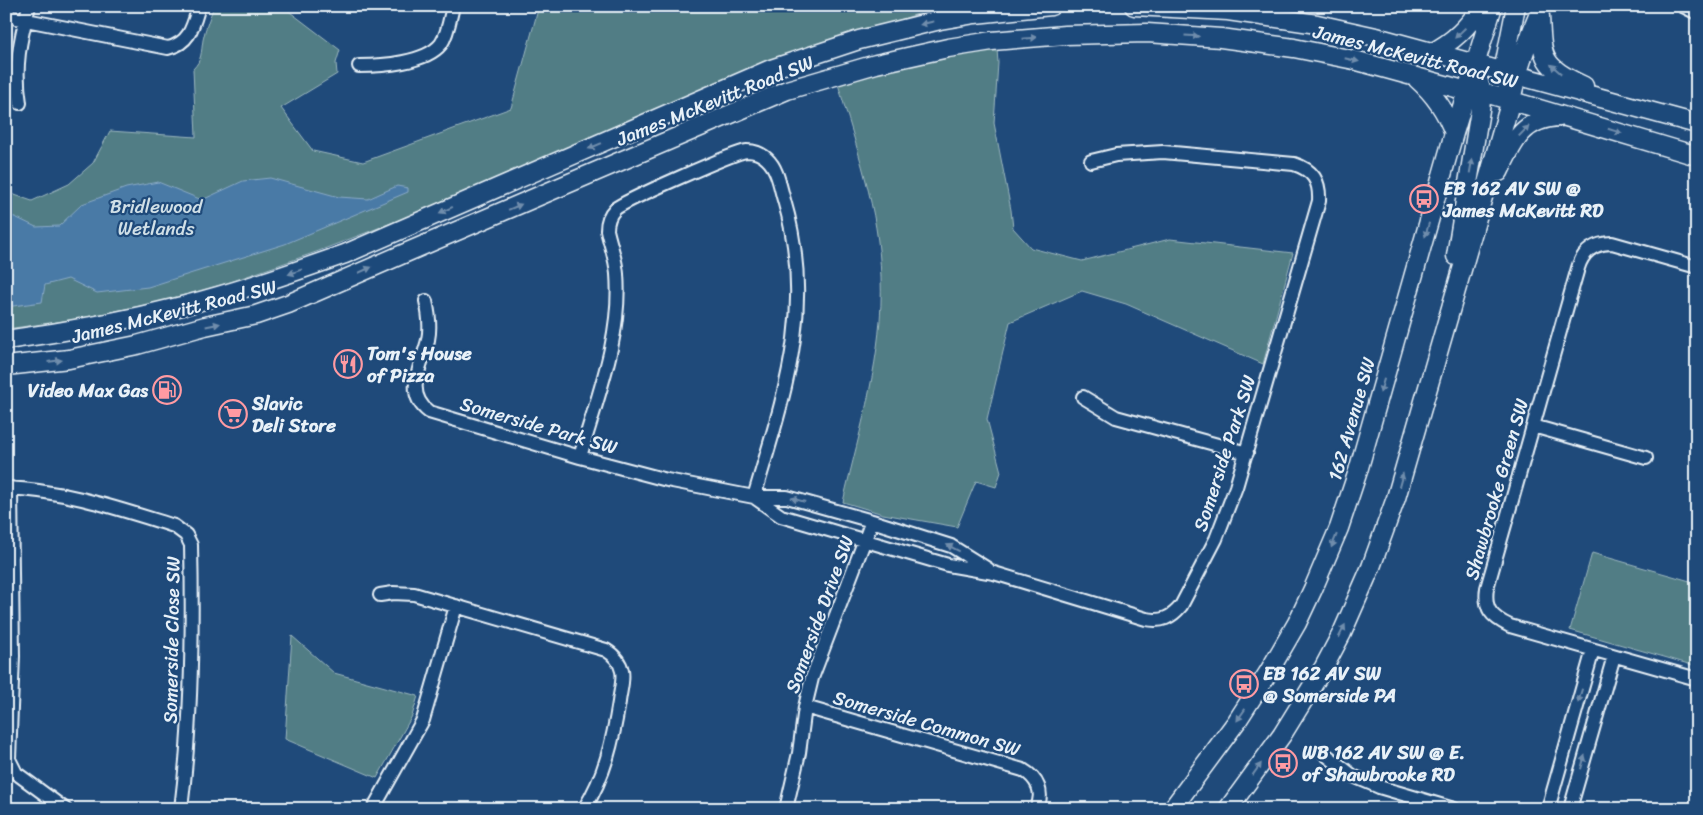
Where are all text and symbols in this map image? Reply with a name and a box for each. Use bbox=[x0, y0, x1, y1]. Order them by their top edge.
street label: James McKevitt Road SW bbox=[1309, 15, 1522, 98]
one-way arrow bbox=[920, 19, 935, 27]
one-way arrow bbox=[1454, 27, 1466, 39]
one-way arrow bbox=[1184, 32, 1200, 40]
one-way arrow bbox=[1022, 34, 1038, 42]
street label: James McKevitt Road SW bbox=[611, 46, 819, 156]
one-way arrow bbox=[1345, 56, 1360, 64]
one-way arrow bbox=[1550, 63, 1562, 75]
one-way arrow bbox=[1518, 125, 1530, 137]
one-way arrow bbox=[1608, 127, 1623, 135]
one-way arrow bbox=[588, 142, 602, 150]
one-way arrow bbox=[1468, 158, 1476, 174]
place label: EB 162 AV SW @ James McKevitt RD bbox=[1442, 172, 1604, 227]
bus stop icon: EB 162 AV SW @ James McKevitt RD bbox=[1409, 184, 1439, 214]
park label: Bridlewood Wetlands bbox=[110, 190, 203, 245]
one-way arrow bbox=[508, 202, 522, 210]
one-way arrow bbox=[439, 207, 453, 215]
one-way arrow bbox=[1422, 223, 1430, 238]
one-way arrow bbox=[358, 266, 372, 274]
one-way arrow bbox=[288, 269, 303, 276]
street label: James McKevitt Road SW bbox=[67, 270, 280, 353]
one-way arrow bbox=[205, 320, 221, 328]
place label: Tom's House of Pizza bbox=[367, 337, 472, 392]
restaurant icon: Tom's House of Pizza bbox=[333, 349, 363, 379]
street label: 162 Avenue SW bbox=[1318, 353, 1385, 485]
one-way arrow bbox=[47, 356, 63, 364]
street label: Somerside Park SW bbox=[1184, 371, 1265, 536]
place label: Video Max Gas bbox=[28, 374, 149, 407]
fuel station icon: Video Max Gas bbox=[152, 375, 182, 405]
one-way arrow bbox=[1378, 379, 1386, 394]
place label: Slavic Deli Store bbox=[251, 387, 336, 442]
street label: Somerside Park SW bbox=[456, 387, 622, 464]
street label: Shawbrooke Green SW bbox=[1455, 395, 1538, 584]
supermarket icon: Slavic Deli Store bbox=[218, 399, 248, 429]
one-way arrow bbox=[1398, 473, 1406, 488]
one-way arrow bbox=[790, 496, 805, 504]
street label: Somerside Drive SW bbox=[776, 531, 863, 698]
one-way arrow bbox=[1329, 534, 1337, 548]
one-way arrow bbox=[946, 544, 960, 552]
street label: Somerside Close SW bbox=[154, 556, 189, 724]
one-way arrow bbox=[1338, 624, 1346, 639]
place label: EB 162 AV SW @ Somerside PA bbox=[1263, 657, 1396, 712]
bus stop icon: EB 162 AV SW @ Somerside PA bbox=[1229, 669, 1259, 699]
street label: Somerside Common SW bbox=[829, 681, 1025, 766]
one-way arrow bbox=[1575, 689, 1583, 704]
one-way arrow bbox=[1236, 708, 1246, 722]
place label: WB 162 AV SW @ E. of Shawbrooke RD bbox=[1302, 736, 1465, 791]
bus stop icon: WB 162 AV SW @ E. of Shawbrooke RD bbox=[1268, 748, 1298, 778]
one-way arrow bbox=[1580, 754, 1588, 769]
one-way arrow bbox=[1252, 762, 1262, 776]

